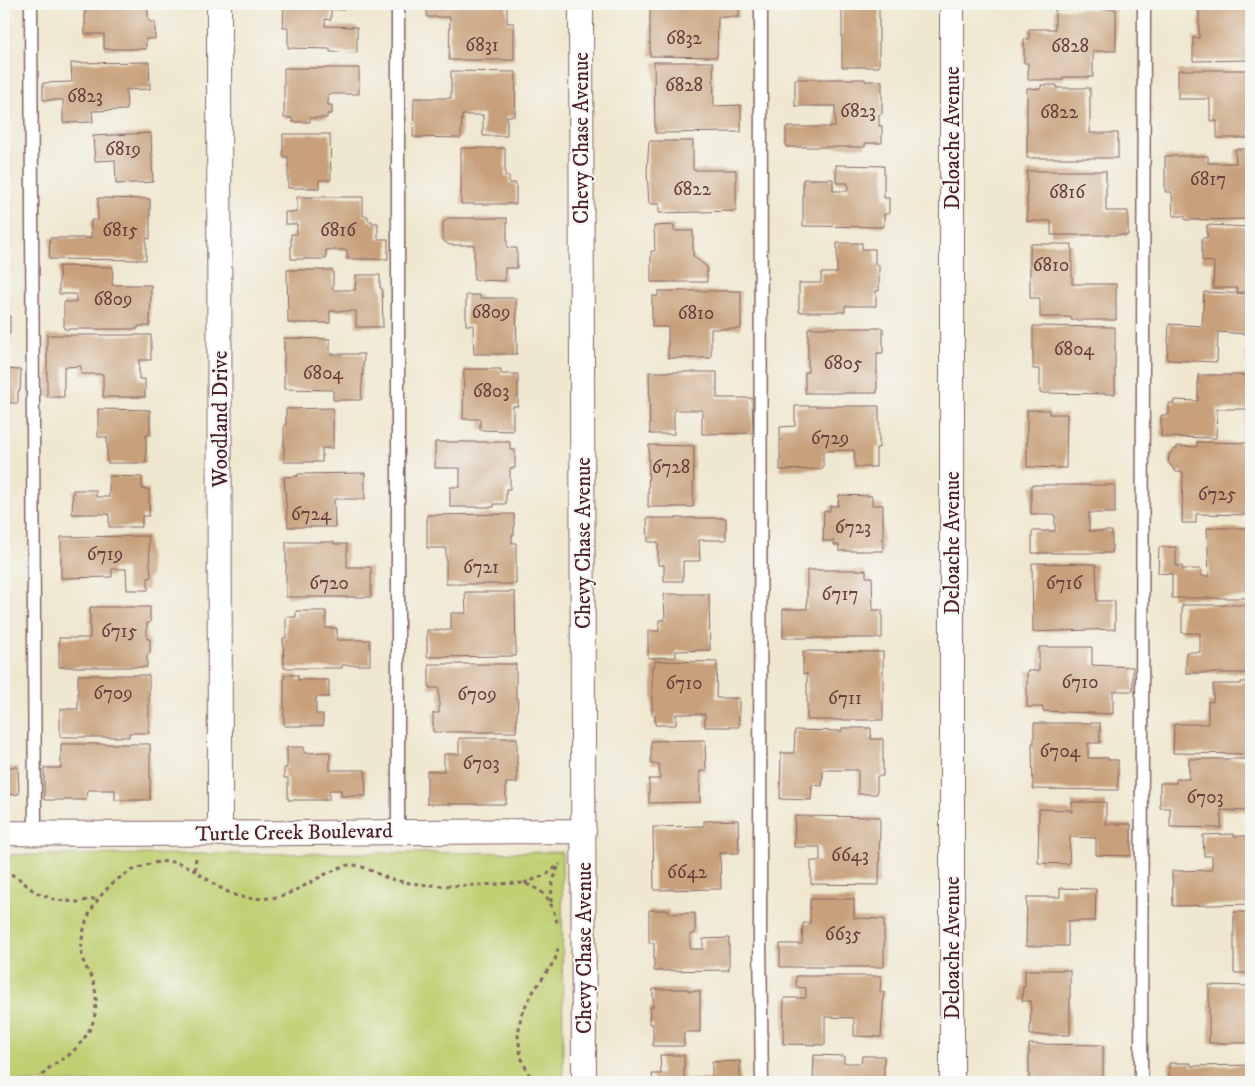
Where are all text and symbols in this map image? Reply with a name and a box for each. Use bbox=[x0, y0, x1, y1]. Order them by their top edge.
house number: 6832 bbox=[666, 27, 703, 50]
house number: 6831 bbox=[465, 34, 499, 57]
house number: 6828 bbox=[1051, 35, 1089, 58]
street label: Chevy Chase Avenue bbox=[569, 52, 595, 224]
street label: Deloache Avenue bbox=[940, 66, 966, 210]
house number: 6828 bbox=[665, 74, 703, 97]
house number: 6823 bbox=[67, 85, 103, 108]
house number: 6823 bbox=[840, 100, 876, 123]
house number: 6822 bbox=[1040, 101, 1079, 124]
house number: 6819 bbox=[105, 138, 141, 161]
house number: 6817 bbox=[1190, 168, 1226, 191]
house number: 6822 bbox=[673, 178, 712, 201]
house number: 6816 bbox=[1049, 181, 1086, 204]
house number: 6815 bbox=[102, 219, 138, 242]
house number: 6816 bbox=[320, 219, 357, 242]
house number: 6810 bbox=[1033, 254, 1069, 277]
house number: 6809 bbox=[93, 288, 133, 311]
house number: 6809 bbox=[471, 301, 511, 324]
house number: 6810 bbox=[678, 302, 714, 325]
house number: 6804 bbox=[1054, 338, 1095, 361]
street label: Woodland Drive bbox=[208, 350, 234, 488]
house number: 6805 bbox=[823, 352, 863, 375]
house number: 6804 bbox=[303, 362, 344, 385]
house number: 6803 bbox=[473, 380, 509, 403]
house number: 6729 bbox=[811, 427, 849, 450]
house number: 6728 bbox=[652, 456, 690, 479]
street label: Chevy Chase Avenue bbox=[571, 457, 597, 629]
street label: Deloache Avenue bbox=[940, 471, 966, 615]
house number: 6725 bbox=[1198, 483, 1237, 506]
house number: 6724 bbox=[291, 503, 332, 526]
house number: 6723 bbox=[835, 516, 871, 539]
house number: 6719 bbox=[87, 543, 123, 566]
house number: 6721 bbox=[463, 556, 499, 579]
house number: 6720 bbox=[309, 572, 349, 595]
house number: 6716 bbox=[1046, 572, 1083, 595]
house number: 6717 bbox=[822, 583, 858, 606]
house number: 6715 bbox=[101, 620, 138, 643]
house number: 6710 bbox=[1061, 671, 1099, 694]
house number: 6710 bbox=[665, 672, 703, 695]
house number: 6709 bbox=[93, 682, 133, 705]
house number: 6709 bbox=[457, 683, 497, 706]
house number: 6711 bbox=[828, 687, 862, 710]
house number: 6704 bbox=[1039, 740, 1082, 763]
house number: 6703 bbox=[462, 752, 500, 775]
house number: 6703 bbox=[1186, 786, 1224, 809]
street label: Turtle Creek Boulevard bbox=[195, 818, 393, 848]
house number: 6643 bbox=[831, 844, 869, 867]
house number: 6642 bbox=[667, 861, 708, 884]
street label: Chevy Chase Avenue bbox=[572, 862, 598, 1034]
street label: Deloache Avenue bbox=[940, 876, 966, 1020]
house number: 6635 bbox=[825, 923, 862, 946]

